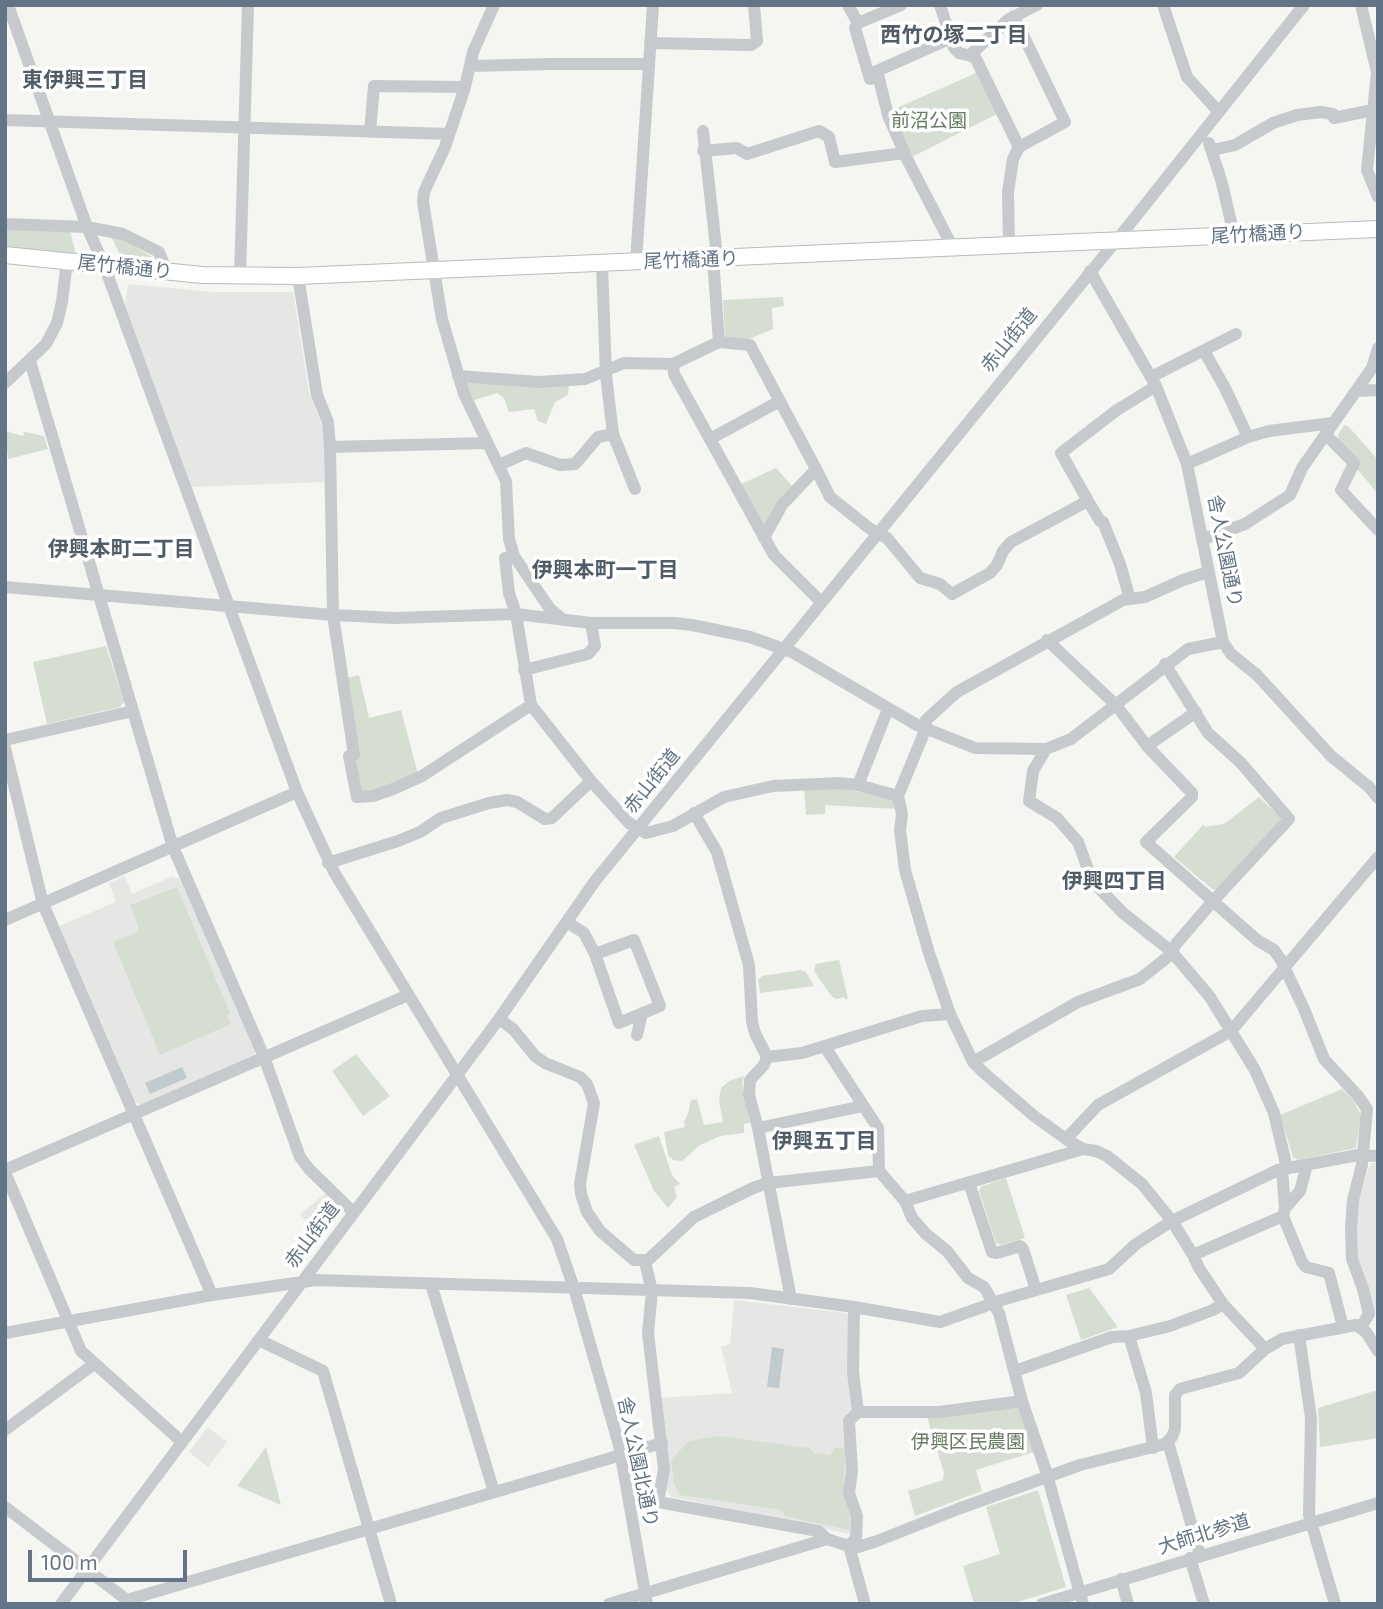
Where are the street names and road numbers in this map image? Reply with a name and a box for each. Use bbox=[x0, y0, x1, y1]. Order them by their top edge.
street label: 尾竹橋通り bbox=[1210, 220, 1306, 248]
street label: 尾竹橋通り bbox=[643, 247, 739, 273]
street label: 尾竹橋通り bbox=[77, 251, 173, 283]
street label: 赤山街道 bbox=[976, 303, 1042, 377]
street label: 舎人公園通り bbox=[1203, 493, 1247, 609]
street label: 赤山街道 bbox=[619, 744, 685, 818]
street label: 赤山街道 bbox=[280, 1198, 344, 1272]
street label: 舎人公園北通り bbox=[613, 1395, 663, 1529]
street label: 大師北参道 bbox=[1155, 1509, 1253, 1559]

